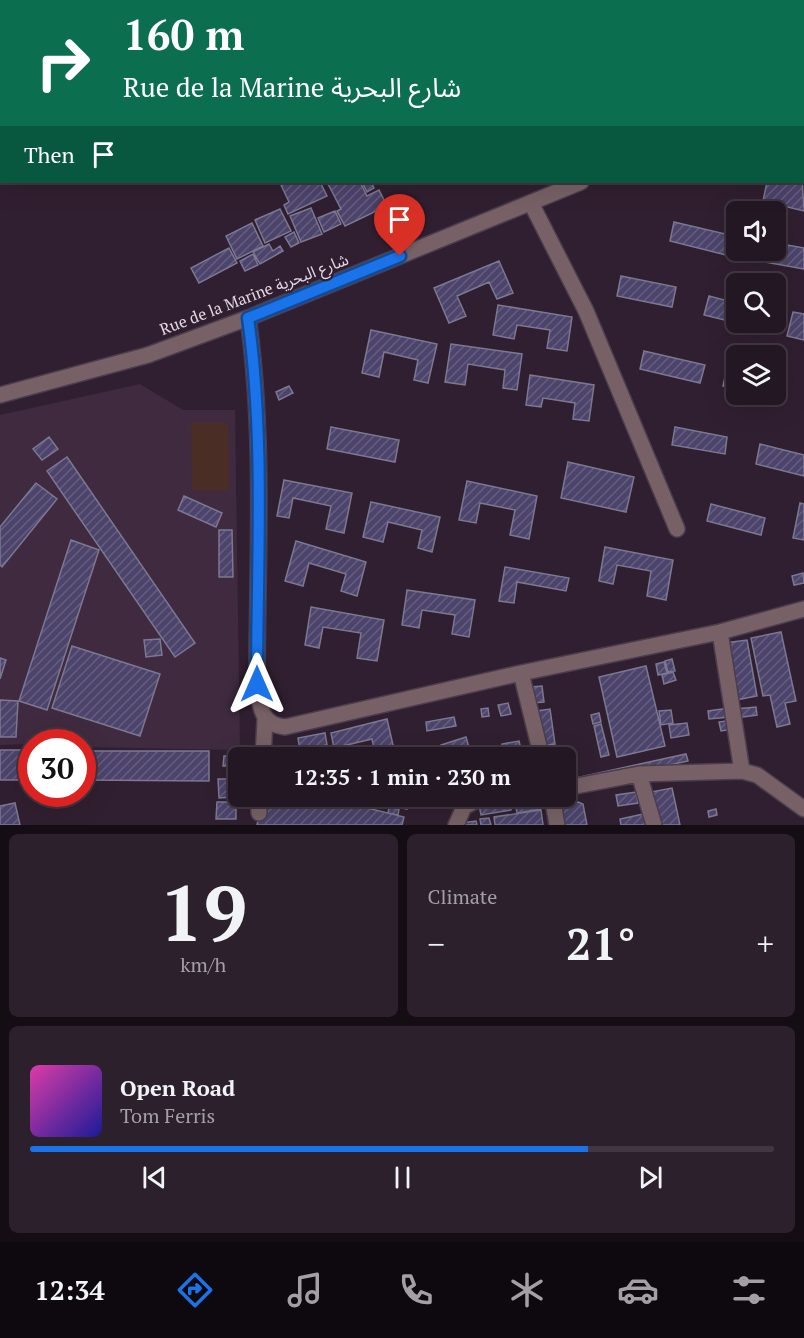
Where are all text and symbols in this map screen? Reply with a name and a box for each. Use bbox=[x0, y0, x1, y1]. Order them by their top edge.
text: 160 m bbox=[123, 6, 244, 62]
icon: right bbox=[24, 24, 102, 102]
text: Rue de la Marine شارع البحرية bbox=[123, 69, 461, 105]
icon: arrive bbox=[87, 138, 120, 171]
text: Then bbox=[24, 140, 75, 169]
pin bbox=[374, 194, 425, 256]
map controls bbox=[726, 201, 786, 405]
button: sound bbox=[726, 201, 786, 261]
icon: arrive bbox=[383, 203, 416, 236]
street label: Rue de la Marine شارع البحرية bbox=[157, 248, 352, 342]
button: search bbox=[726, 273, 786, 333]
button: layers bbox=[726, 345, 786, 405]
position arrow bbox=[225, 652, 289, 716]
speed limit sign: 30 bbox=[18, 729, 96, 807]
text: 12:35 · 1 min · 230 m bbox=[293, 762, 511, 791]
text: 19 bbox=[159, 860, 247, 963]
text: Climate bbox=[428, 883, 497, 910]
text: 21° bbox=[566, 913, 635, 973]
text: − bbox=[428, 922, 445, 965]
text: + bbox=[756, 922, 774, 965]
text: km/h bbox=[180, 951, 226, 978]
text: Open Road bbox=[120, 1073, 235, 1102]
text: Tom Ferris bbox=[120, 1102, 215, 1129]
icon: previous bbox=[138, 1161, 171, 1194]
icon: pause bbox=[386, 1161, 419, 1194]
icon: next bbox=[634, 1161, 667, 1194]
icon: directions bbox=[174, 1269, 216, 1311]
icon: music bbox=[284, 1269, 326, 1311]
icon: phone bbox=[395, 1269, 437, 1311]
icon: climate bbox=[506, 1269, 548, 1311]
icon: car bbox=[617, 1269, 659, 1311]
icon: filters bbox=[728, 1269, 770, 1311]
text: 12:34 bbox=[34, 1272, 105, 1308]

